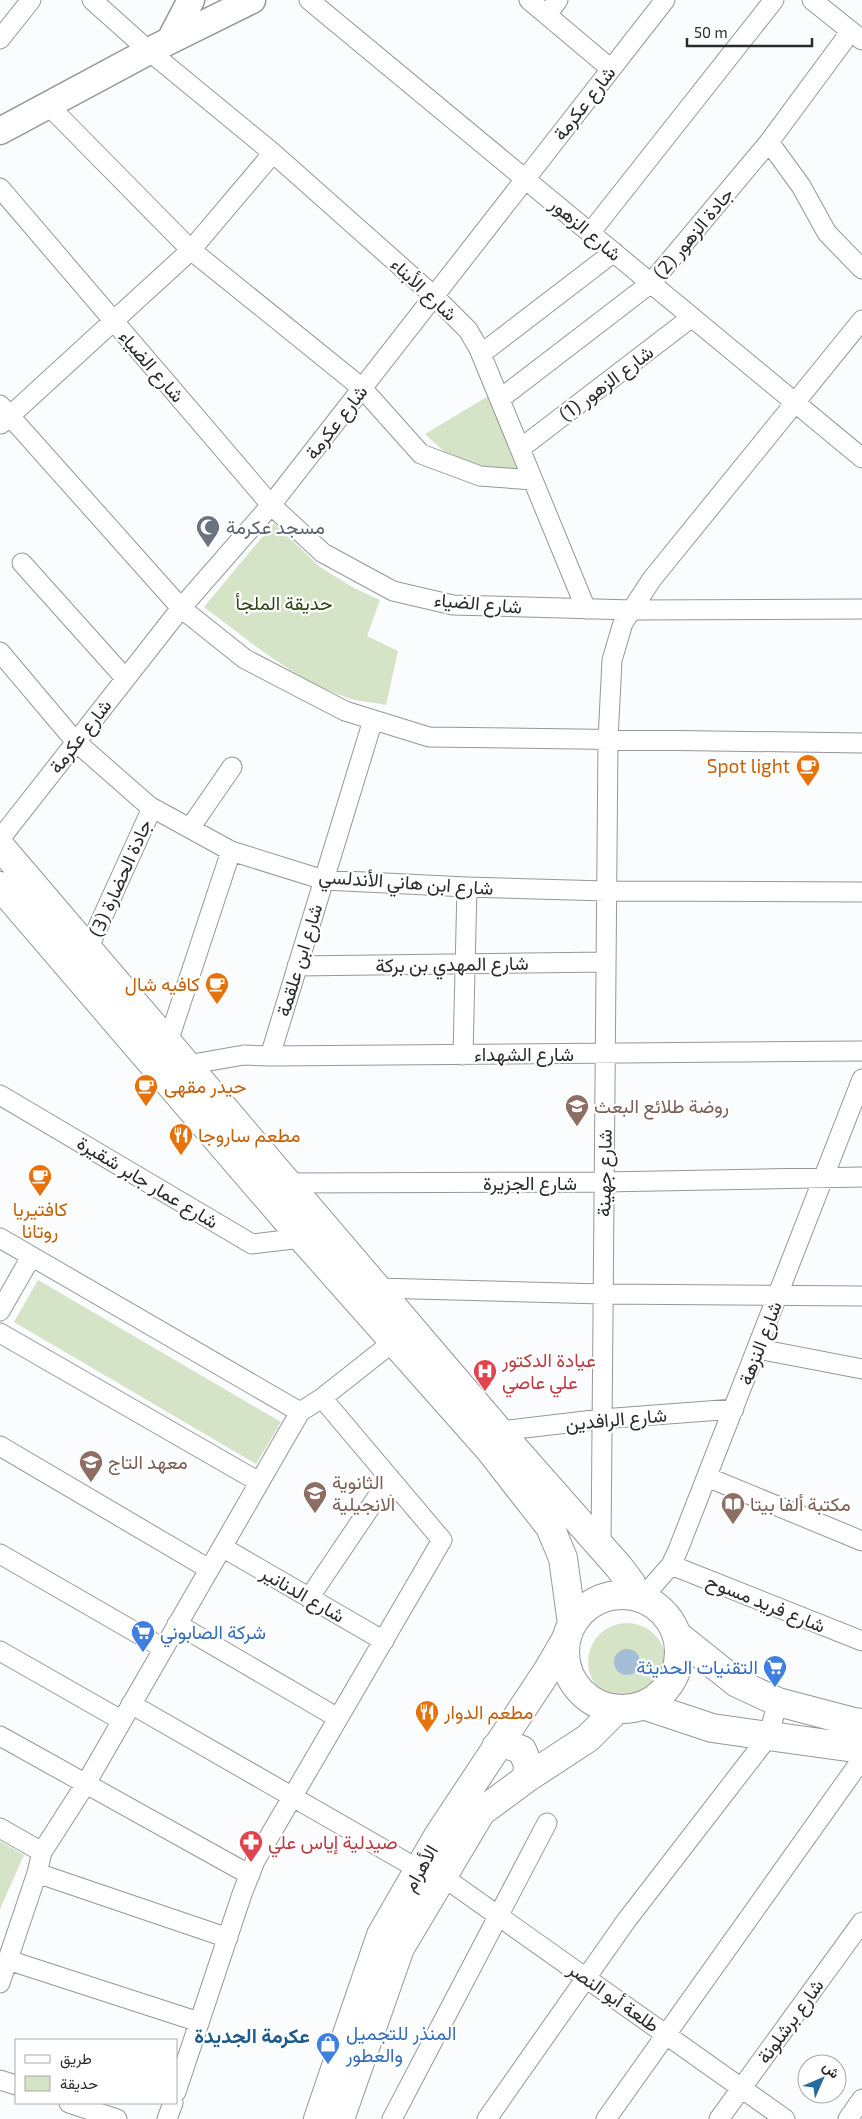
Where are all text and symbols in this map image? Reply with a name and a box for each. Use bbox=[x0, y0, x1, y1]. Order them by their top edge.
scale bar bbox=[687, 15, 812, 47]
text: 50 m bbox=[694, 23, 728, 41]
street label: شارع عكرمة bbox=[547, 61, 621, 146]
street label: جادة الزهور (2) bbox=[648, 182, 738, 284]
street label: شارع الزهور bbox=[544, 191, 627, 267]
street label: شارع الأبناء bbox=[385, 252, 462, 327]
street label: شارع الضياء bbox=[113, 325, 190, 408]
street label: شارع الزهور (1) bbox=[554, 340, 658, 427]
street label: شارع عكرمة bbox=[299, 380, 373, 465]
mosque icon: مسجد عكرمة bbox=[195, 514, 221, 548]
place label: مسجد عكرمة bbox=[226, 515, 325, 539]
street label: شارع الضياء bbox=[433, 587, 523, 620]
park label: حديقة الملجأ bbox=[235, 591, 333, 615]
street label: شارع عكرمة bbox=[43, 694, 117, 779]
cafe icon: Spot light bbox=[795, 753, 821, 787]
place label: Spot light bbox=[707, 754, 790, 777]
street label: جادة الحضارة (3) bbox=[83, 815, 157, 941]
street label: شارع ابن هاني الأندلسي bbox=[318, 864, 494, 904]
street label: شارع ابن علقمة bbox=[270, 901, 328, 1020]
street label: شارع المهدي بن بركة bbox=[375, 951, 529, 981]
cafe icon: كافيه شال bbox=[204, 971, 230, 1005]
place label: كافيه شال bbox=[125, 972, 200, 996]
street label: شارع الشهداء bbox=[474, 1042, 574, 1067]
cafe icon: حيدر مقهى bbox=[133, 1073, 159, 1107]
place label: حيدر مقهى bbox=[164, 1074, 247, 1098]
school or university icon: روضة طلائع البعث bbox=[564, 1093, 590, 1127]
place label: روضة طلائع البعث bbox=[594, 1094, 729, 1120]
restaurant icon: مطعم ساروجا bbox=[168, 1122, 194, 1156]
place label: مطعم ساروجا bbox=[198, 1123, 300, 1148]
street label: شارع جهينة bbox=[591, 1129, 618, 1217]
street label: شارع عمار جابر شقيرة bbox=[73, 1130, 223, 1234]
cafe icon: كافتيريا روتانا bbox=[27, 1163, 53, 1197]
street label: شارع الجزيرة bbox=[483, 1171, 577, 1196]
place label: كافتيريا روتانا bbox=[13, 1197, 67, 1243]
street label: شارع النزهة bbox=[733, 1298, 788, 1389]
place label: عيادة الدكتور علي عاصي bbox=[501, 1348, 596, 1398]
hospital icon: عيادة الدكتور علي عاصي bbox=[472, 1358, 498, 1392]
street label: شارع الرافدين bbox=[564, 1403, 668, 1436]
school or university icon: معهد التاج bbox=[78, 1449, 104, 1483]
place label: معهد التاج bbox=[108, 1450, 188, 1475]
place label: الثانوية الانجيلية bbox=[332, 1470, 395, 1516]
school or university icon: الثانوية الانجيلية bbox=[302, 1480, 328, 1514]
library icon: مكتبة ألفا بيتا bbox=[720, 1491, 746, 1525]
place label: مكتبة ألفا بيتا bbox=[750, 1492, 851, 1516]
street label: شارع الدنانير bbox=[255, 1560, 349, 1629]
street label: شارع فريد مسوح bbox=[703, 1568, 829, 1639]
supermarket icon: شركة الصابوني bbox=[130, 1619, 156, 1653]
place label: شركة الصابوني bbox=[160, 1620, 266, 1648]
supermarket icon: التقنيات الحديثة bbox=[762, 1654, 788, 1688]
place label: التقنيات الحديثة bbox=[636, 1655, 758, 1679]
restaurant icon: مطعم الدوار bbox=[414, 1699, 440, 1733]
place label: مطعم الدوار bbox=[443, 1700, 533, 1725]
pharmacy icon: صيدلية إياس علي bbox=[238, 1829, 264, 1863]
place label: صيدلية إياس علي bbox=[268, 1830, 398, 1858]
street label: الأهرام bbox=[397, 1840, 444, 1896]
street label: طلعة أبو النصر bbox=[563, 1956, 664, 2037]
street label: شارع برشلونة bbox=[751, 1974, 830, 2069]
place label: المنذر للتجميل والعطور bbox=[345, 2021, 456, 2067]
district label: عكرمة الجديدة bbox=[194, 2023, 310, 2049]
shop icon: المنذر للتجميل والعطور bbox=[315, 2031, 341, 2065]
legend bbox=[15, 2039, 178, 2104]
text: طريق bbox=[60, 2049, 92, 2069]
north arrow bbox=[797, 2054, 847, 2104]
text: ش bbox=[819, 2057, 844, 2082]
text: حديقة bbox=[60, 2074, 98, 2093]

